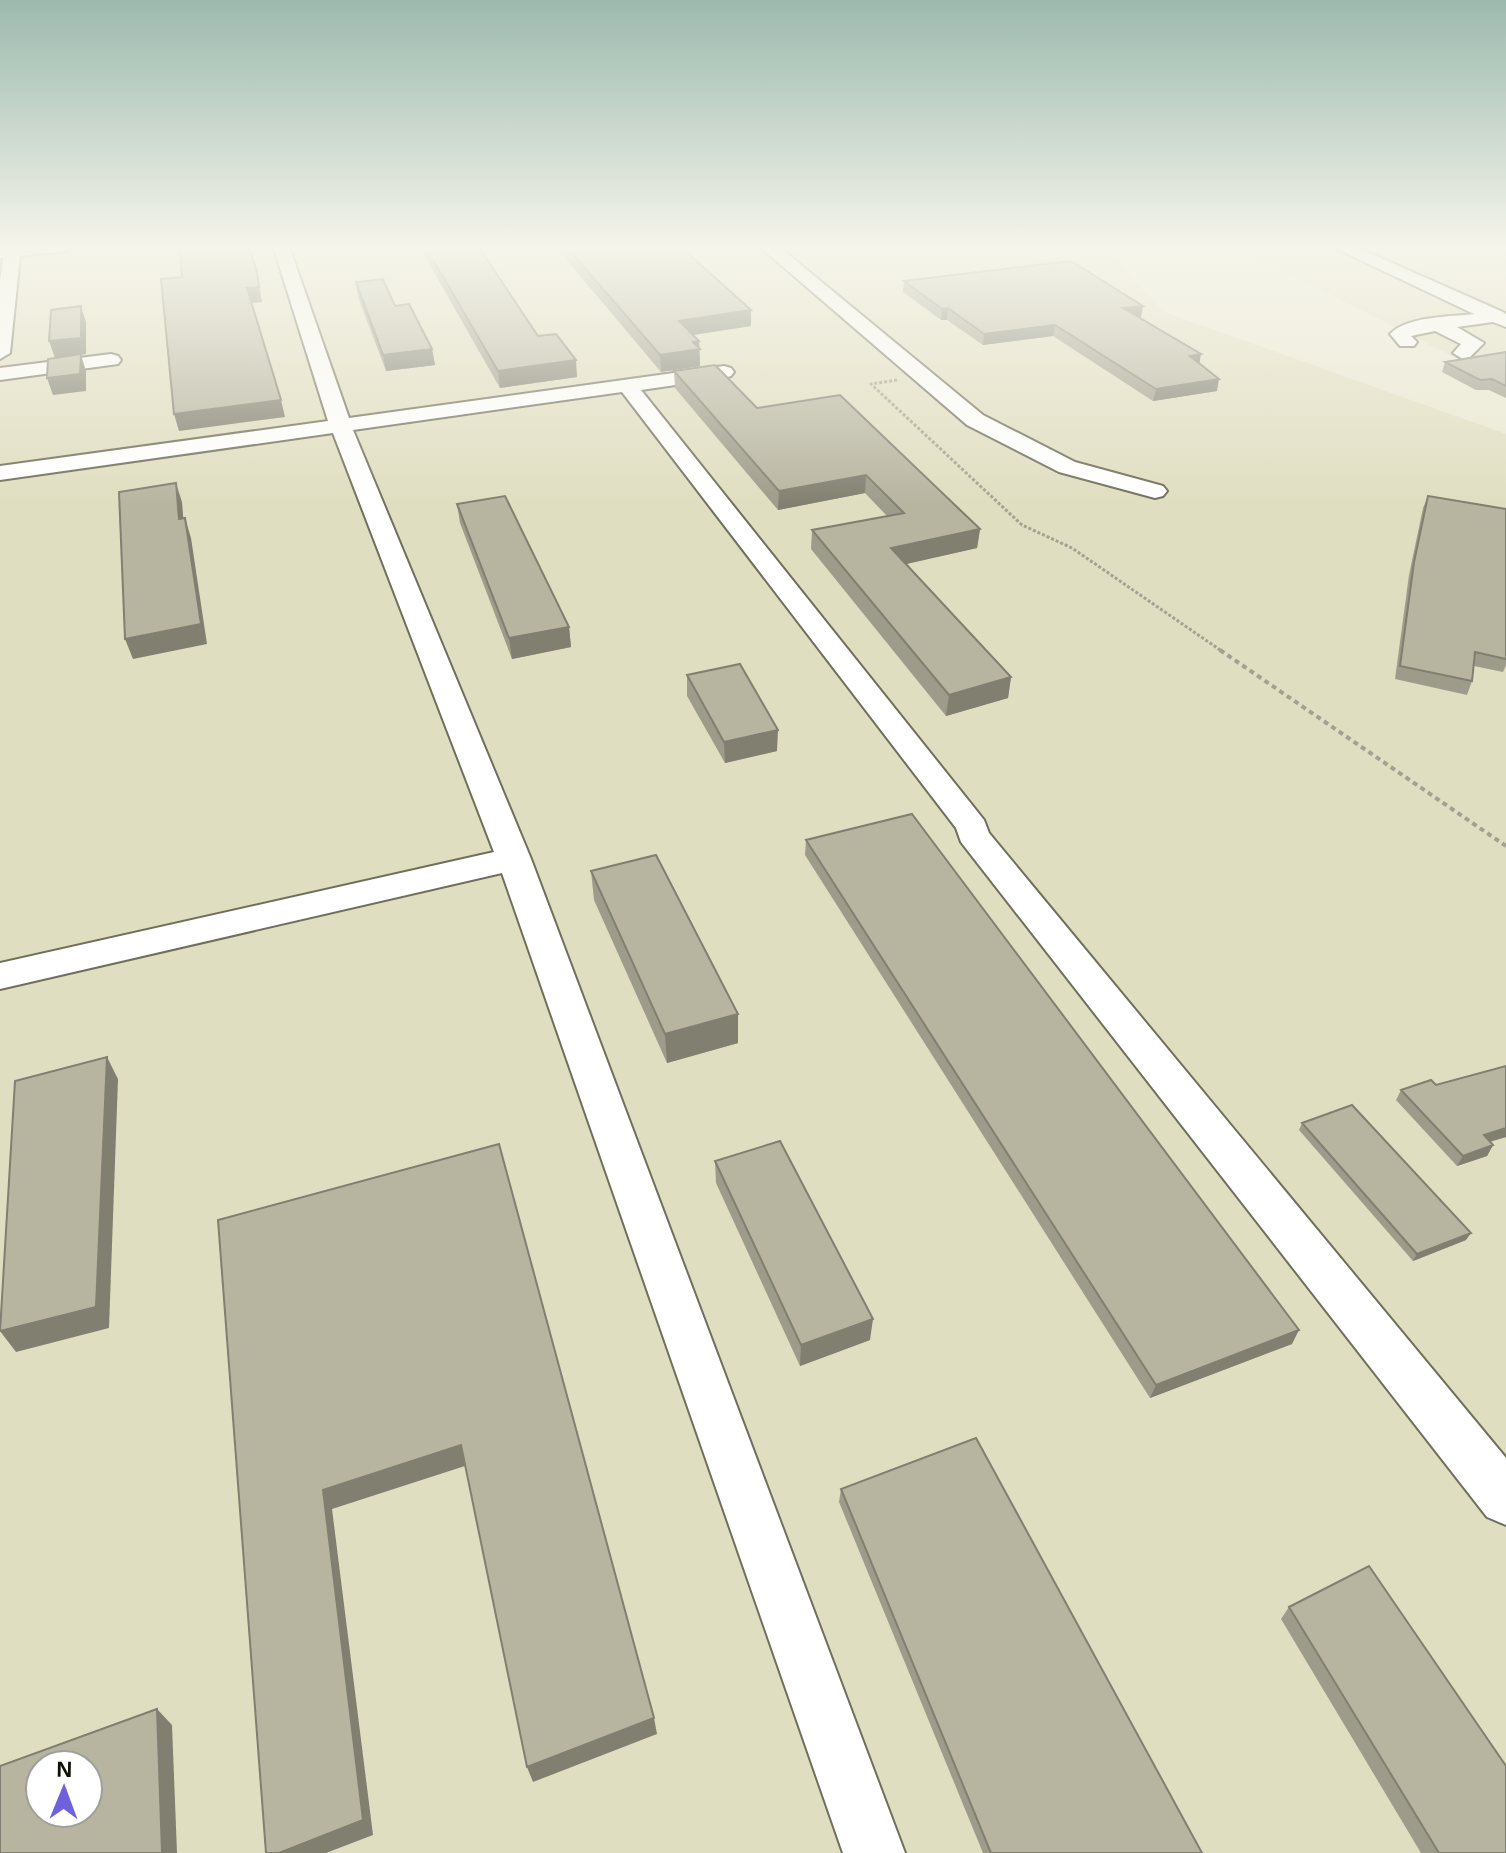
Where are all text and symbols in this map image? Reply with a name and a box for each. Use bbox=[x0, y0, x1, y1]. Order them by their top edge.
north arrow bbox=[24, 1749, 104, 1829]
text: N bbox=[56, 1757, 73, 1782]

